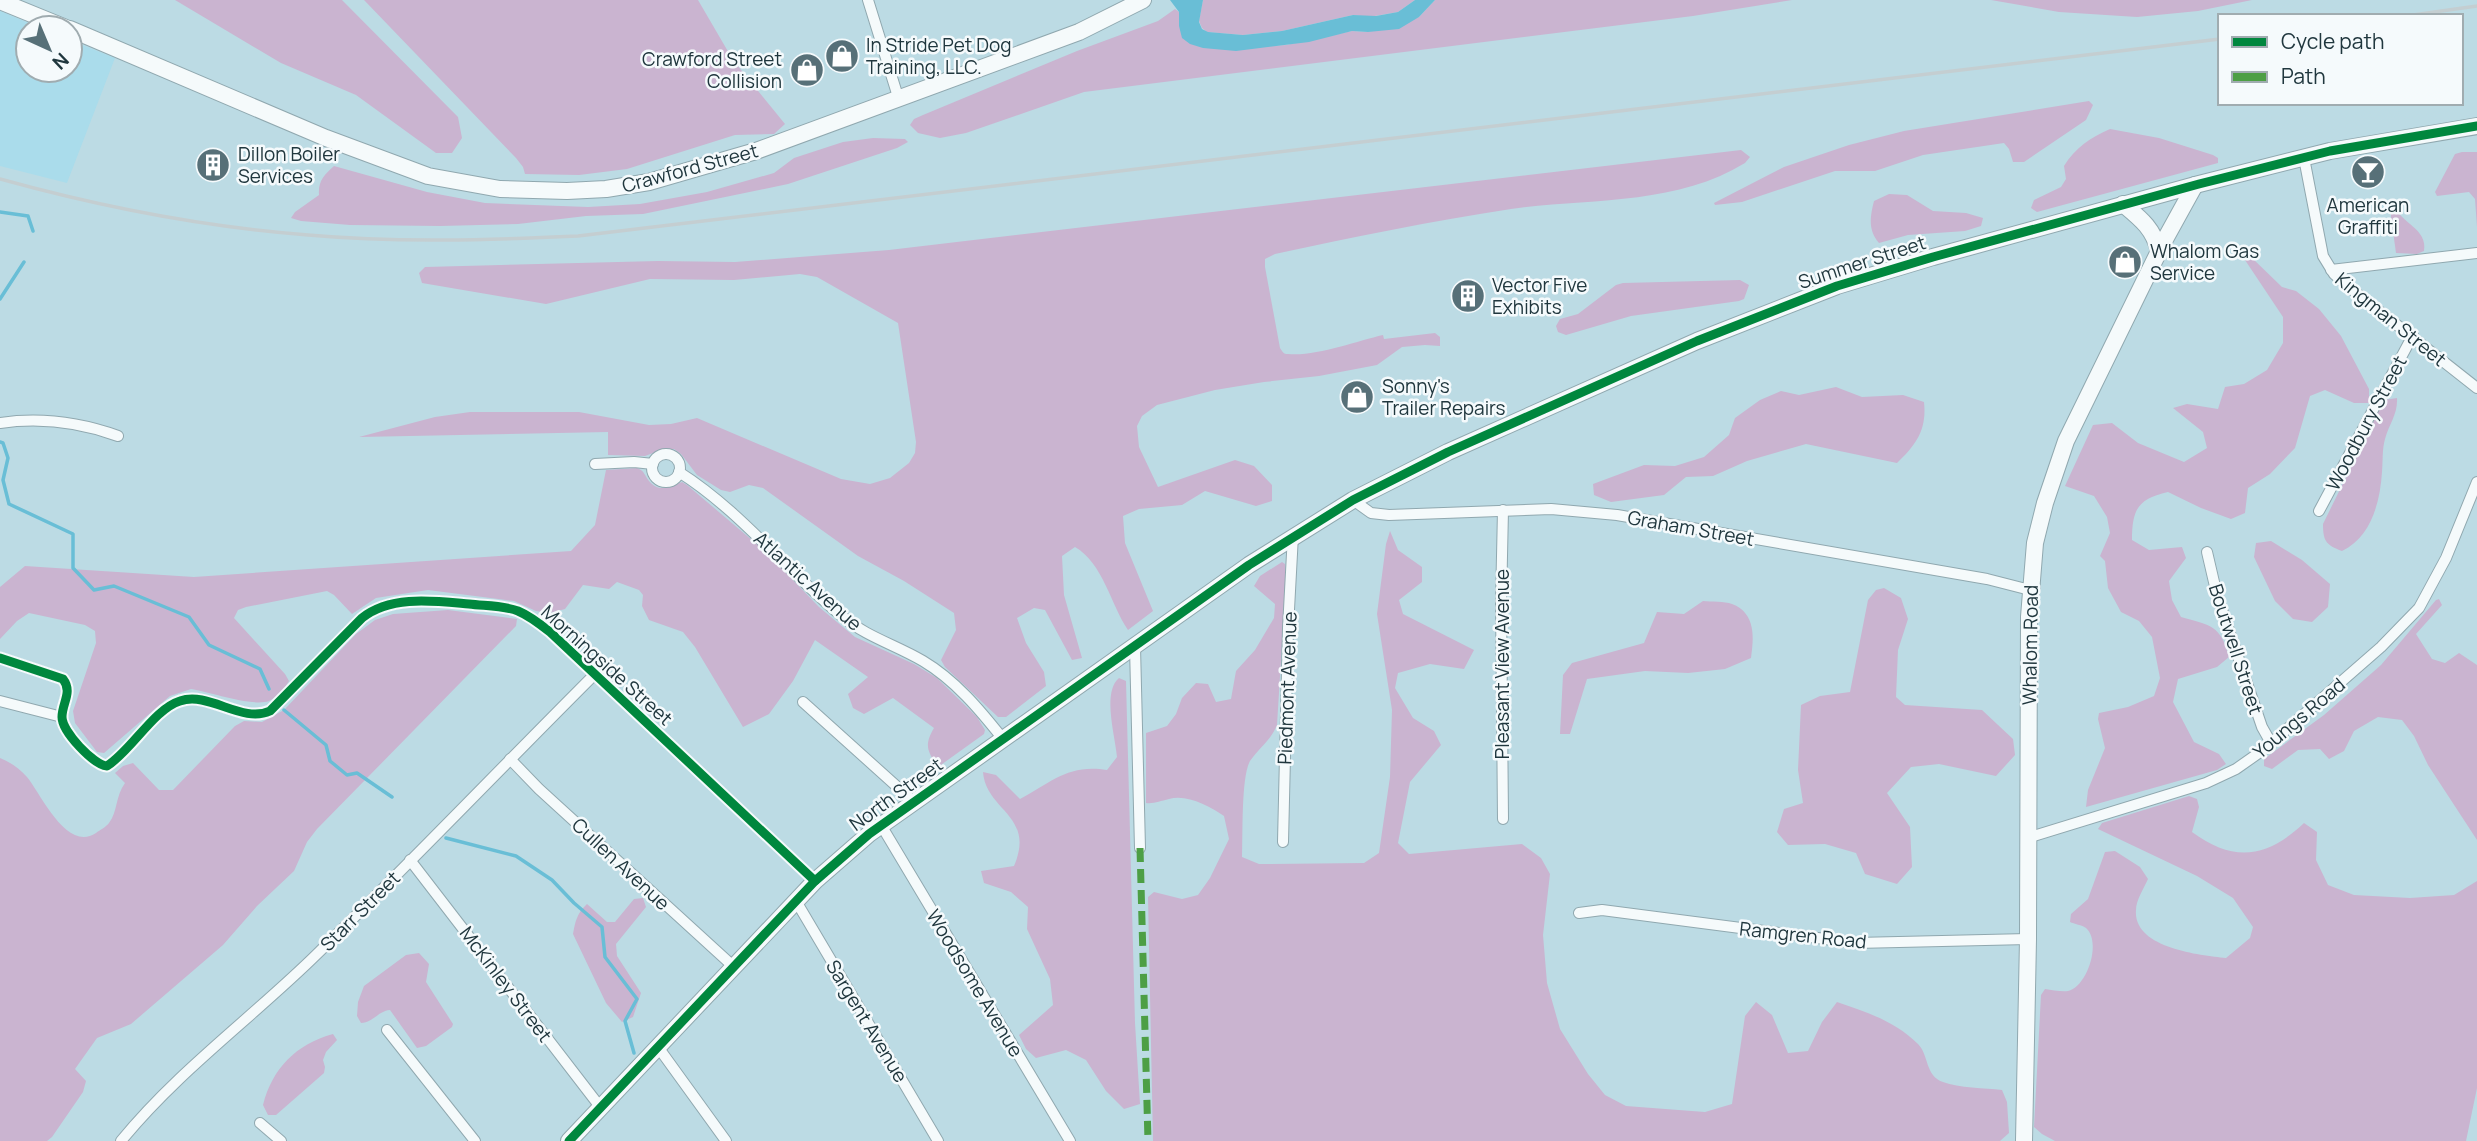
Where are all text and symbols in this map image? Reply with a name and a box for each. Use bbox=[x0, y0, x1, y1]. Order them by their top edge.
north arrow bbox=[14, 14, 84, 84]
legend bbox=[2218, 14, 2463, 105]
text: Cycle path bbox=[2281, 27, 2384, 55]
place label: In Stride Pet Dog Training, LLC. bbox=[866, 32, 1011, 80]
shop icon: In Stride Pet Dog Training, LLC. bbox=[823, 37, 861, 75]
place label: Crawford Street Collision bbox=[642, 46, 782, 94]
text: N bbox=[47, 47, 75, 75]
shop icon: Crawford Street Collision bbox=[788, 51, 826, 89]
text: Path bbox=[2281, 62, 2326, 90]
street label: Crawford Street bbox=[619, 137, 761, 199]
place label: Dillon Boiler Services bbox=[238, 141, 340, 189]
building icon: Dillon Boiler Services bbox=[194, 146, 232, 184]
bar icon: American Graffiti bbox=[2349, 153, 2387, 191]
place label: American Graffiti bbox=[2327, 192, 2409, 240]
street label: Summer Street bbox=[1795, 229, 1929, 295]
place label: Whalom Gas Service bbox=[2150, 238, 2259, 286]
shop icon: Whalom Gas Service bbox=[2106, 243, 2144, 281]
street label: Kingman Street bbox=[2330, 266, 2452, 372]
place label: Vector Five Exhibits bbox=[1492, 272, 1587, 320]
building icon: Vector Five Exhibits bbox=[1449, 277, 1487, 315]
street label: Woodbury Street bbox=[2319, 351, 2413, 495]
place label: Sonny's Trailer Repairs bbox=[1382, 373, 1506, 421]
shop icon: Sonny's Trailer Repairs bbox=[1338, 378, 1376, 416]
street label: Graham Street bbox=[1626, 504, 1756, 552]
street label: Atlantic Avenue bbox=[748, 526, 868, 636]
street label: Pleasant View Avenue bbox=[1489, 569, 1515, 759]
street label: Boutwell Street bbox=[2203, 581, 2269, 717]
street label: Whalom Road bbox=[2016, 585, 2044, 705]
street label: Morningside Street bbox=[536, 599, 678, 731]
street label: Piedmont Avenue bbox=[1271, 611, 1303, 765]
street label: Youngs Road bbox=[2247, 672, 2351, 764]
street label: North Street bbox=[844, 751, 948, 837]
street label: Cullen Avenue bbox=[567, 812, 675, 916]
street label: Starr Street bbox=[314, 865, 406, 957]
street label: Woodsome Avenue bbox=[921, 904, 1029, 1062]
street label: Ramgren Road bbox=[1738, 915, 1868, 955]
street label: McKinley Street bbox=[454, 921, 558, 1047]
street label: Sargent Avenue bbox=[820, 955, 914, 1087]

